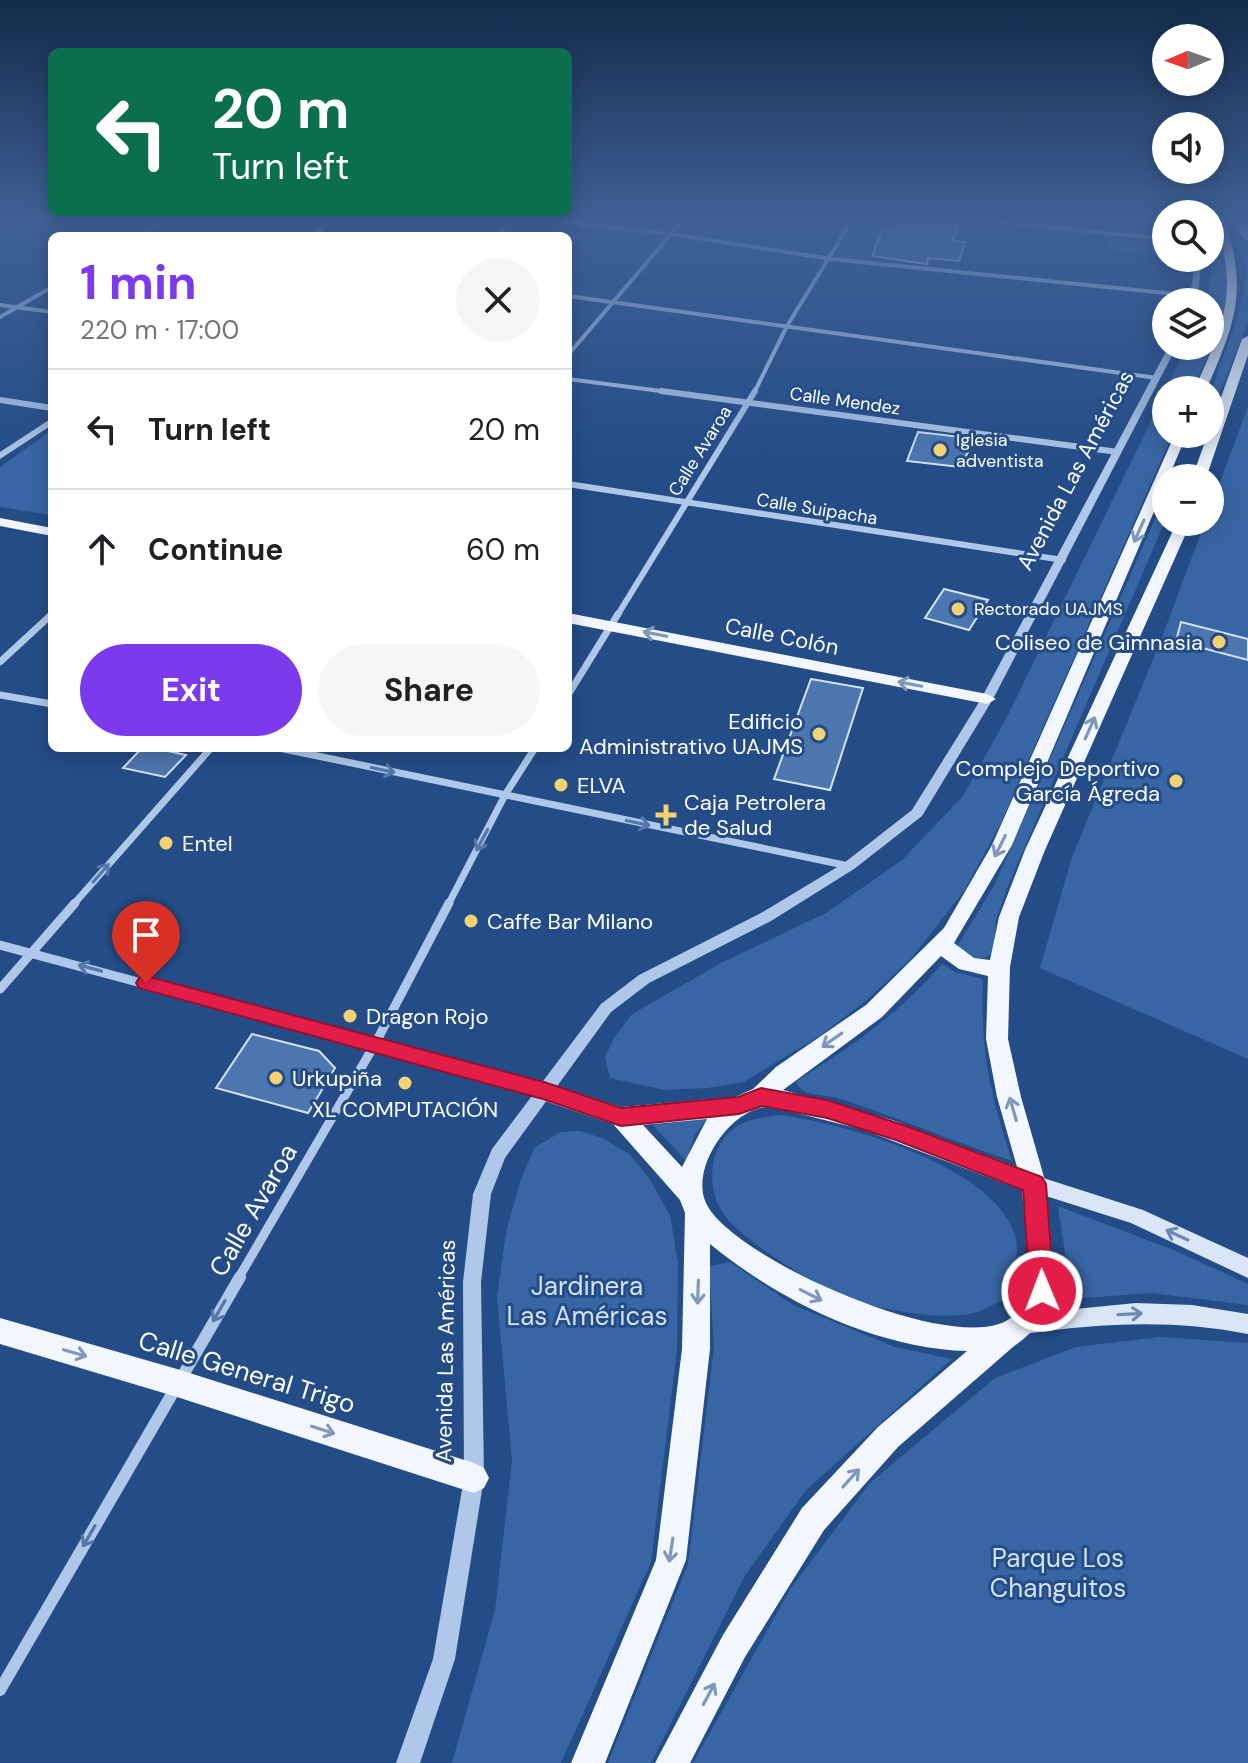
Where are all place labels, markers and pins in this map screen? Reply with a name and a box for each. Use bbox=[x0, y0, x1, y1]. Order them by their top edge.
place label: Iglesia adventista bbox=[956, 428, 1044, 473]
marker: Iglesia adventista bbox=[931, 441, 949, 459]
place label: Rectorado UAJMS bbox=[974, 597, 1123, 621]
marker: Rectorado UAJMS bbox=[949, 600, 967, 618]
place label: Coliseo de Gimnasia bbox=[995, 628, 1203, 657]
marker: Coliseo de Gimnasia bbox=[1210, 633, 1228, 651]
place label: Edificio Administrativo UAJMS bbox=[579, 707, 803, 761]
marker: Edificio Administrativo UAJMS bbox=[810, 725, 828, 743]
place label: Complejo Deportivo García Ágreda bbox=[956, 754, 1160, 808]
place label: ELVA bbox=[577, 771, 626, 800]
marker: Complejo Deportivo García Ágreda bbox=[1167, 772, 1185, 790]
marker: ELVA bbox=[552, 776, 570, 794]
place label: Caja Petrolera de Salud bbox=[684, 788, 826, 842]
marker: Caja Petrolera de Salud bbox=[655, 804, 677, 826]
place label: Entel bbox=[182, 829, 233, 858]
marker: Entel bbox=[157, 834, 175, 852]
pin bbox=[112, 901, 180, 983]
place label: Caffe Bar Milano bbox=[487, 907, 653, 936]
marker: Caffe Bar Milano bbox=[462, 912, 480, 930]
place label: Dragon Rojo bbox=[366, 1002, 488, 1031]
marker: Dragon Rojo bbox=[341, 1007, 359, 1025]
place label: Urkupiña bbox=[292, 1064, 382, 1093]
marker: Urkupiña bbox=[267, 1069, 285, 1087]
marker: XL COMPUTACIÓN bbox=[396, 1074, 414, 1092]
place label: XL COMPUTACIÓN bbox=[312, 1095, 498, 1124]

